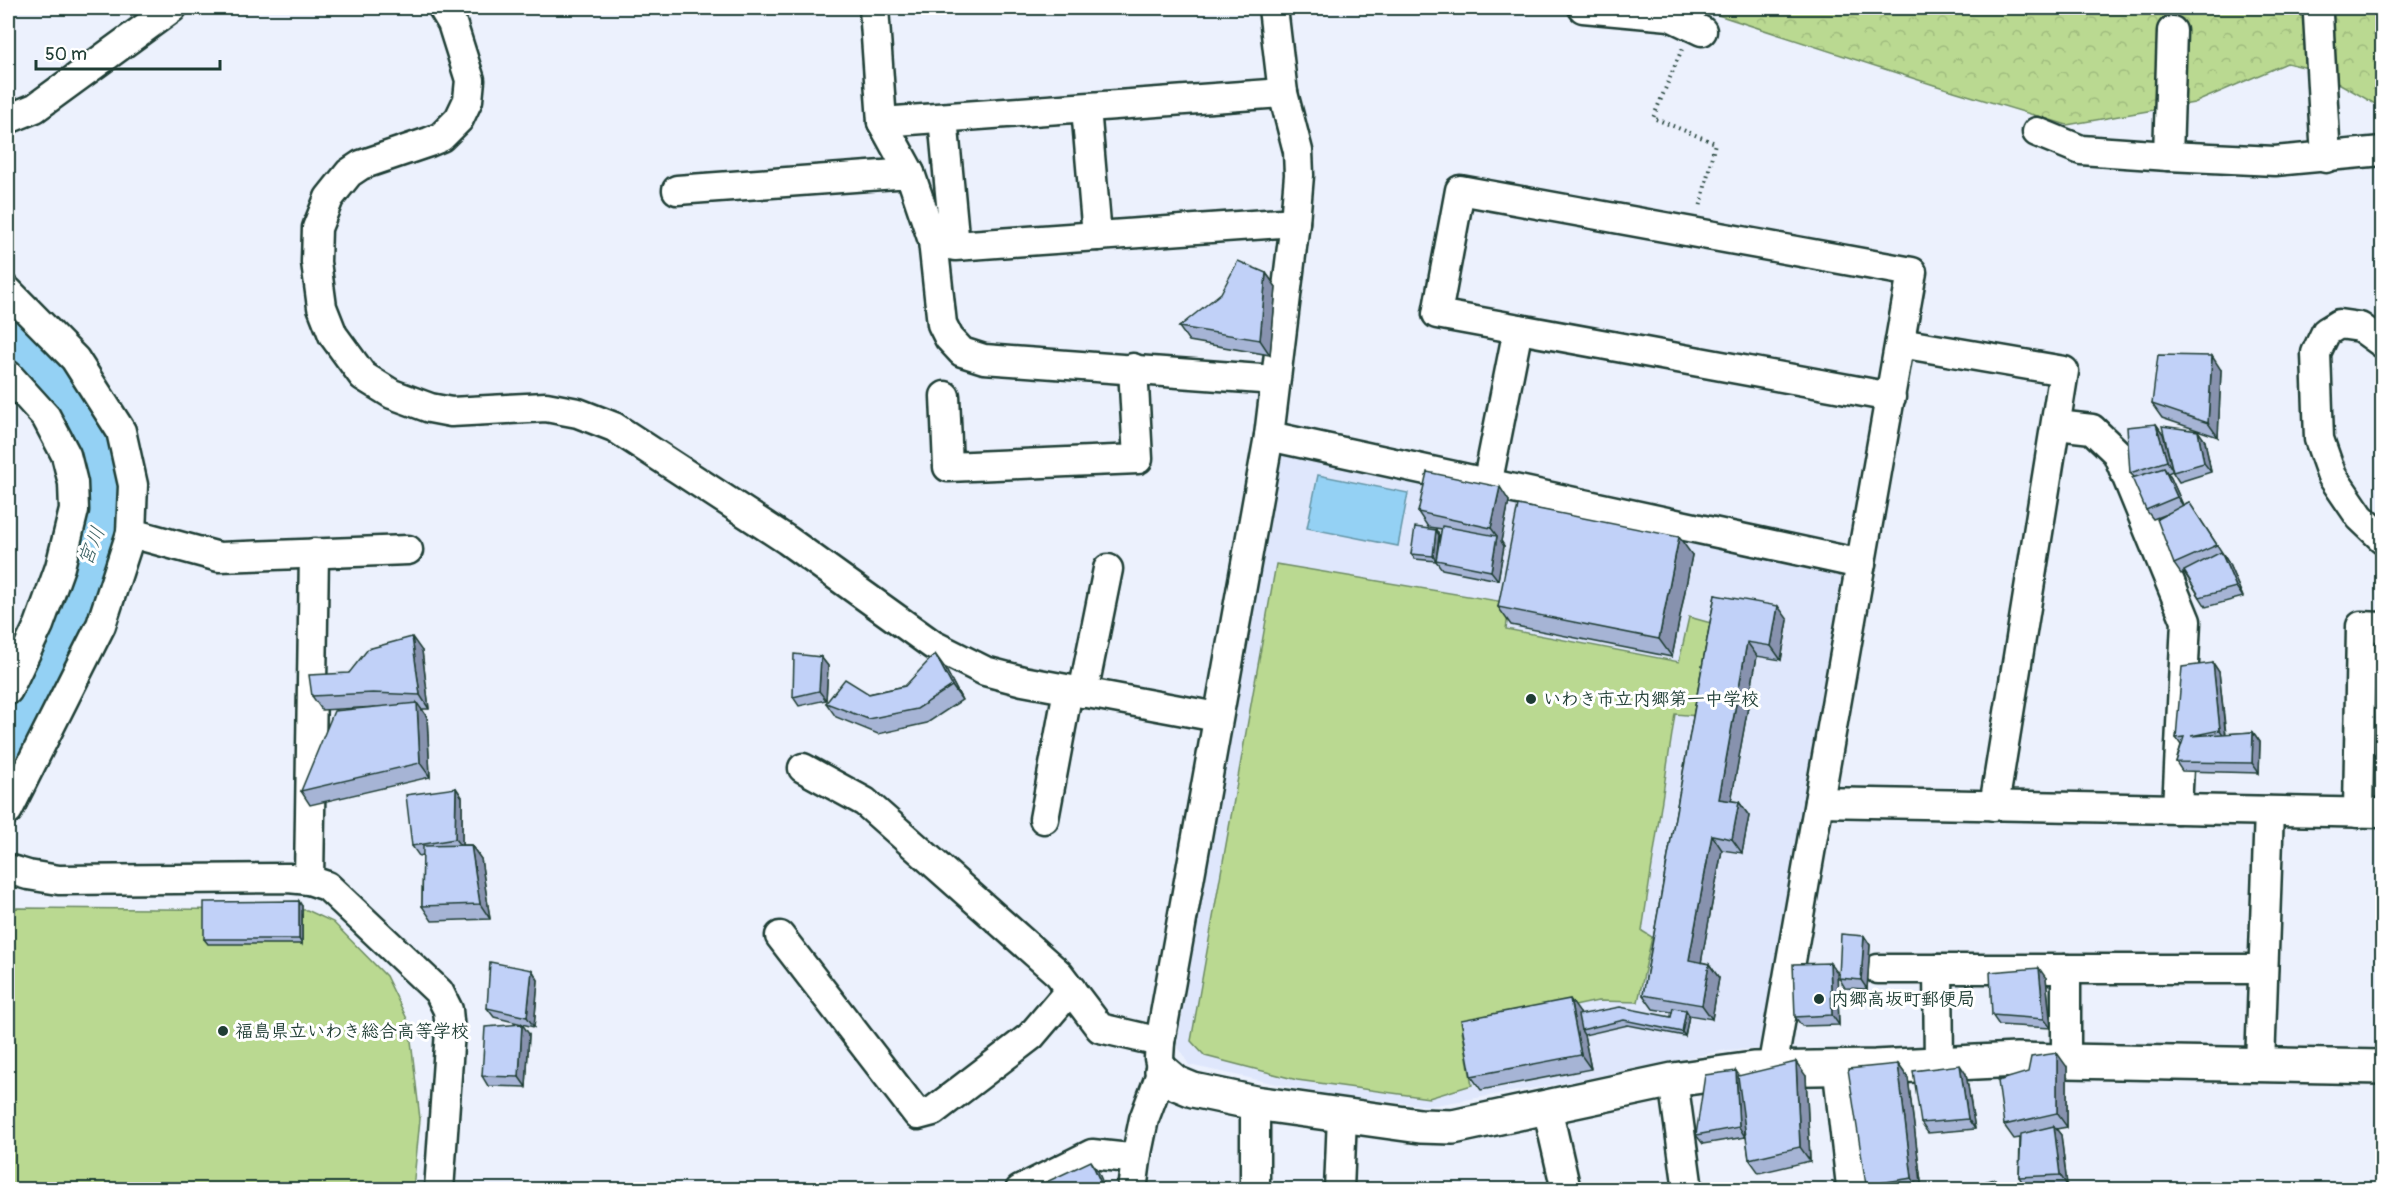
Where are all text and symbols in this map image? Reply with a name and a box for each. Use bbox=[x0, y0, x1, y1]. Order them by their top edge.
scale bar bbox=[36, 33, 220, 71]
text: 50 m bbox=[45, 43, 87, 66]
water label: 宮川 bbox=[72, 523, 111, 569]
place label: いわき市立内郷第一中学校 bbox=[1543, 688, 1759, 711]
marker: いわき市立内郷第一中学校 bbox=[1524, 692, 1538, 706]
place label: 内郷高坂町郵便局 bbox=[1831, 988, 1975, 1011]
marker: 内郷高坂町郵便局 bbox=[1812, 992, 1826, 1006]
place label: 福島県立いわき総合高等学校 bbox=[235, 1020, 469, 1043]
marker: 福島県立いわき総合高等学校 bbox=[216, 1024, 230, 1038]

